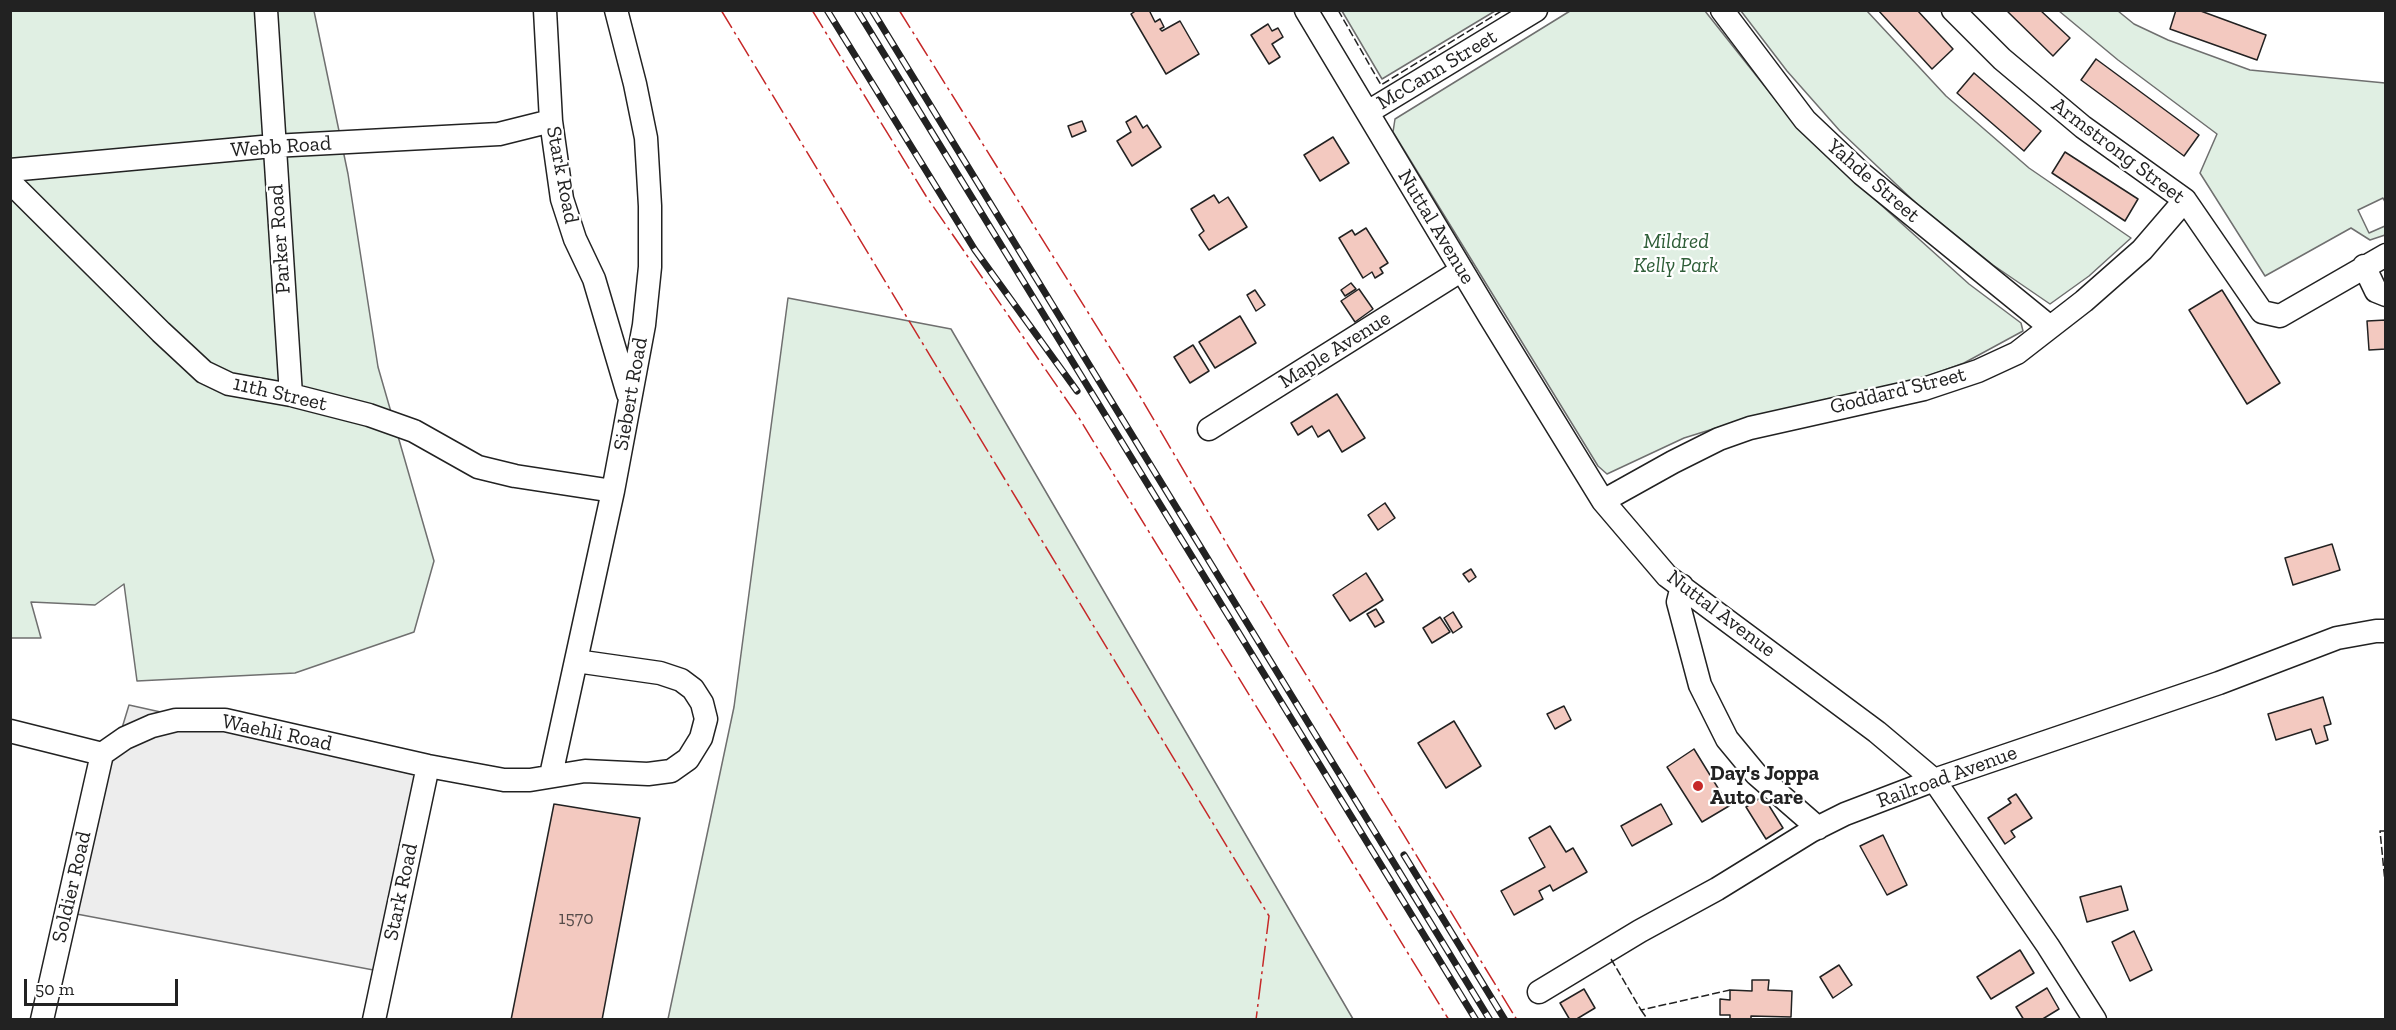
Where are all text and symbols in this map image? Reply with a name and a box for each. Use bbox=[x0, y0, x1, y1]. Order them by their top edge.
street label: McCann Street bbox=[1372, 24, 1502, 116]
street label: Armstrong Street bbox=[2046, 93, 2190, 209]
street label: Stark Road bbox=[540, 124, 584, 226]
street label: Webb Road bbox=[230, 131, 332, 163]
street label: Yahde Street bbox=[1821, 134, 1925, 228]
street label: Nuttal Avenue bbox=[1392, 165, 1480, 289]
street label: Parker Road bbox=[264, 183, 296, 295]
park label: Mildred Kelly Park bbox=[1634, 229, 1718, 279]
street label: Maple Avenue bbox=[1275, 306, 1395, 394]
street label: Siebert Road bbox=[609, 335, 653, 453]
street label: Goddard Street bbox=[1828, 362, 1968, 420]
street label: 11th Street bbox=[230, 371, 330, 417]
street label: Nuttal Avenue bbox=[1662, 565, 1780, 663]
street label: Waehli Road bbox=[220, 709, 334, 757]
street label: Railroad Avenue bbox=[1874, 740, 2020, 814]
place label: Day's Joppa Auto Care bbox=[1710, 761, 1819, 811]
marker: Day's Joppa Auto Care bbox=[1691, 779, 1705, 793]
street label: Soldier Road bbox=[47, 829, 97, 945]
street label: Stark Road bbox=[378, 841, 424, 943]
house number: 1570 bbox=[559, 908, 593, 930]
scale bar bbox=[27, 967, 182, 1005]
text: 50 m bbox=[35, 978, 74, 1000]

